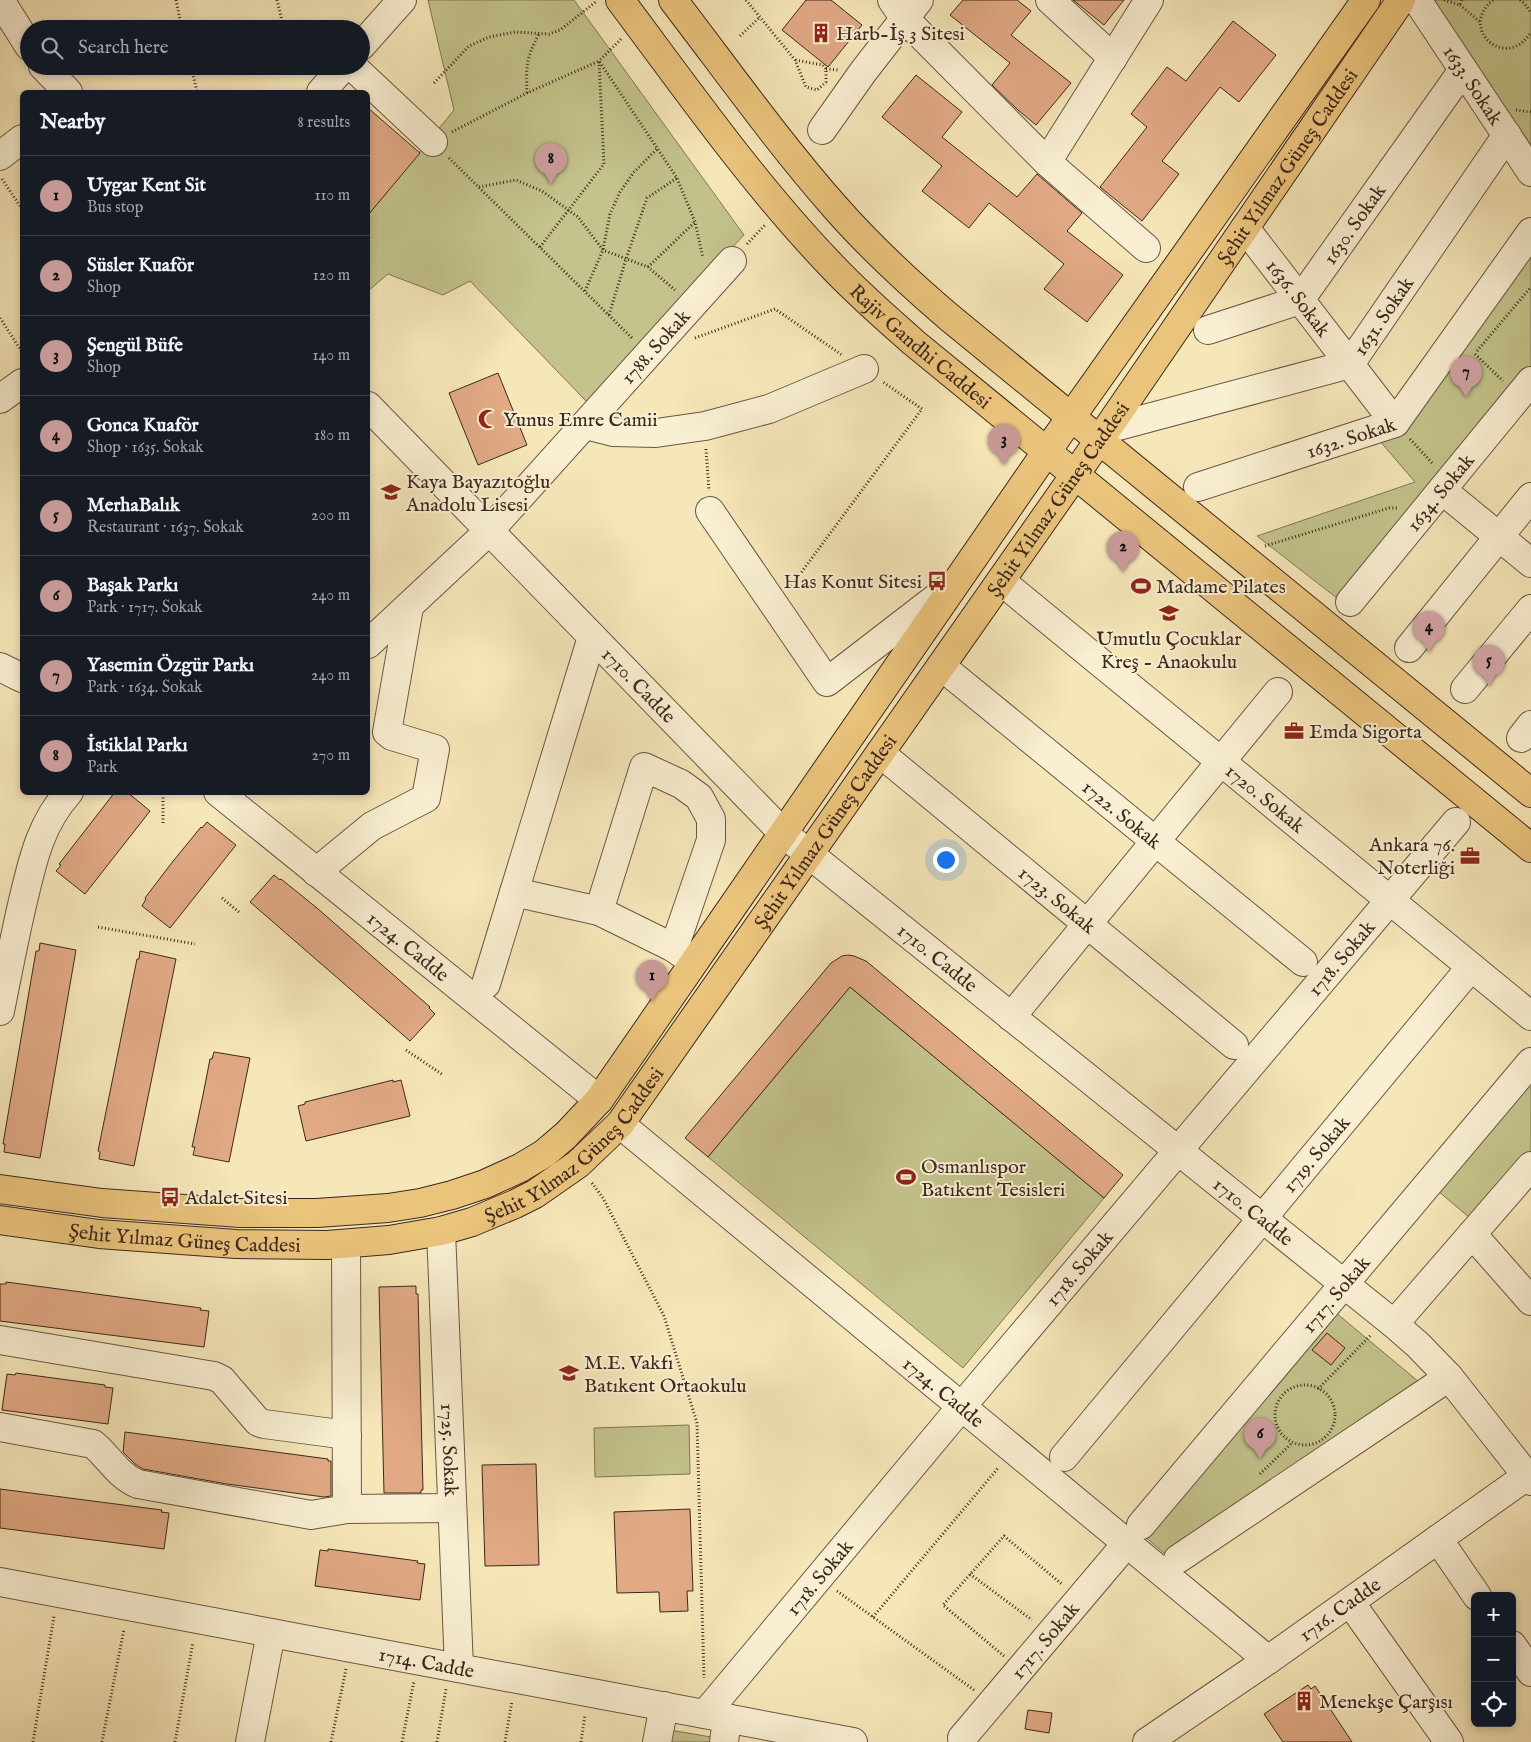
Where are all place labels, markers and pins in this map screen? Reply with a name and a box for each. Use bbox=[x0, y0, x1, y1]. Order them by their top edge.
building icon: Harb-İş 3 Sitesi bbox=[810, 22, 832, 44]
place label: Harb-İş 3 Sitesi bbox=[836, 22, 965, 47]
pin: 8 bbox=[535, 143, 567, 184]
pin: 7 bbox=[1450, 356, 1482, 397]
mosque icon: Yunus Emre Camii bbox=[477, 408, 499, 430]
place label: Yunus Emre Camii bbox=[503, 408, 658, 433]
pin: 3 bbox=[988, 424, 1020, 465]
place label: Kaya Bayazıtoğlu Anadolu Lisesi bbox=[405, 470, 550, 518]
school or university icon: Kaya Bayazıtoğlu Anadolu Lisesi bbox=[380, 481, 402, 503]
pin: 2 bbox=[1107, 531, 1139, 572]
place label: Has Konut Sitesi bbox=[784, 570, 922, 595]
bus stop icon: Has Konut Sitesi bbox=[926, 570, 948, 592]
sports icon: Madame Pilates bbox=[1130, 575, 1152, 597]
place label: Madame Pilates bbox=[1156, 575, 1286, 600]
school or university icon: Umutlu Çocuklar Kreş - Anaokulu bbox=[1158, 602, 1180, 624]
pin: 4 bbox=[1413, 611, 1445, 652]
place label: Umutlu Çocuklar Kreş - Anaokulu bbox=[1096, 627, 1242, 675]
pin: 5 bbox=[1473, 645, 1505, 686]
office icon: Emda Sigorta bbox=[1283, 720, 1305, 742]
place label: Emda Sigorta bbox=[1309, 720, 1422, 745]
place label: Ankara 76. Noterliği bbox=[1368, 833, 1455, 881]
office icon: Ankara 76. Noterliği bbox=[1459, 845, 1481, 867]
pin: 1 bbox=[636, 960, 668, 1001]
place label: Osmanlıspor Batıkent Tesisleri bbox=[921, 1155, 1065, 1203]
sports icon: Osmanlıspor Batıkent Tesisleri bbox=[895, 1166, 917, 1188]
bus stop icon: Adalet Sitesi bbox=[159, 1186, 181, 1208]
place label: Adalet Sitesi bbox=[184, 1186, 288, 1211]
place label: M.E. Vakfı Batıkent Ortaokulu bbox=[584, 1351, 747, 1399]
school or university icon: M.E. Vakfı Batıkent Ortaokulu bbox=[558, 1362, 580, 1384]
pin: 6 bbox=[1244, 1418, 1276, 1459]
building icon: Menekşe Çarşısı bbox=[1293, 1690, 1315, 1712]
place label: Menekşe Çarşısı bbox=[1319, 1690, 1453, 1715]

